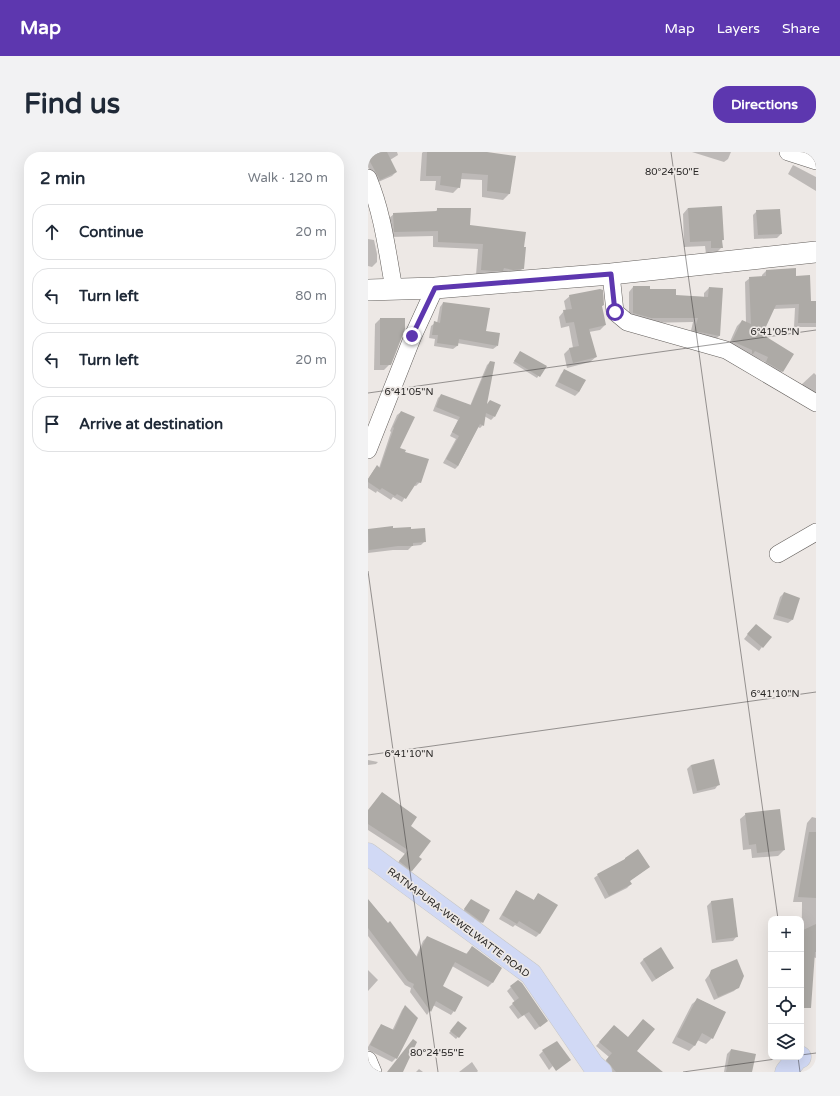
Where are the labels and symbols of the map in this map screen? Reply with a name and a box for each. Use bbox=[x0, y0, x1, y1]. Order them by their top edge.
text: 80°24'50"E bbox=[645, 166, 699, 178]
route start bbox=[606, 303, 624, 321]
text: 6°41'05"N bbox=[750, 326, 800, 338]
route end bbox=[403, 327, 421, 345]
text: 6°41'05"N bbox=[384, 386, 434, 398]
text: 6°41'10"N bbox=[750, 688, 800, 700]
text: 6°41'10"N bbox=[384, 748, 434, 760]
street label: RATNAPURA-WEWELWATTE ROAD bbox=[385, 865, 532, 980]
text: 80°24'55"E bbox=[410, 1047, 464, 1059]

